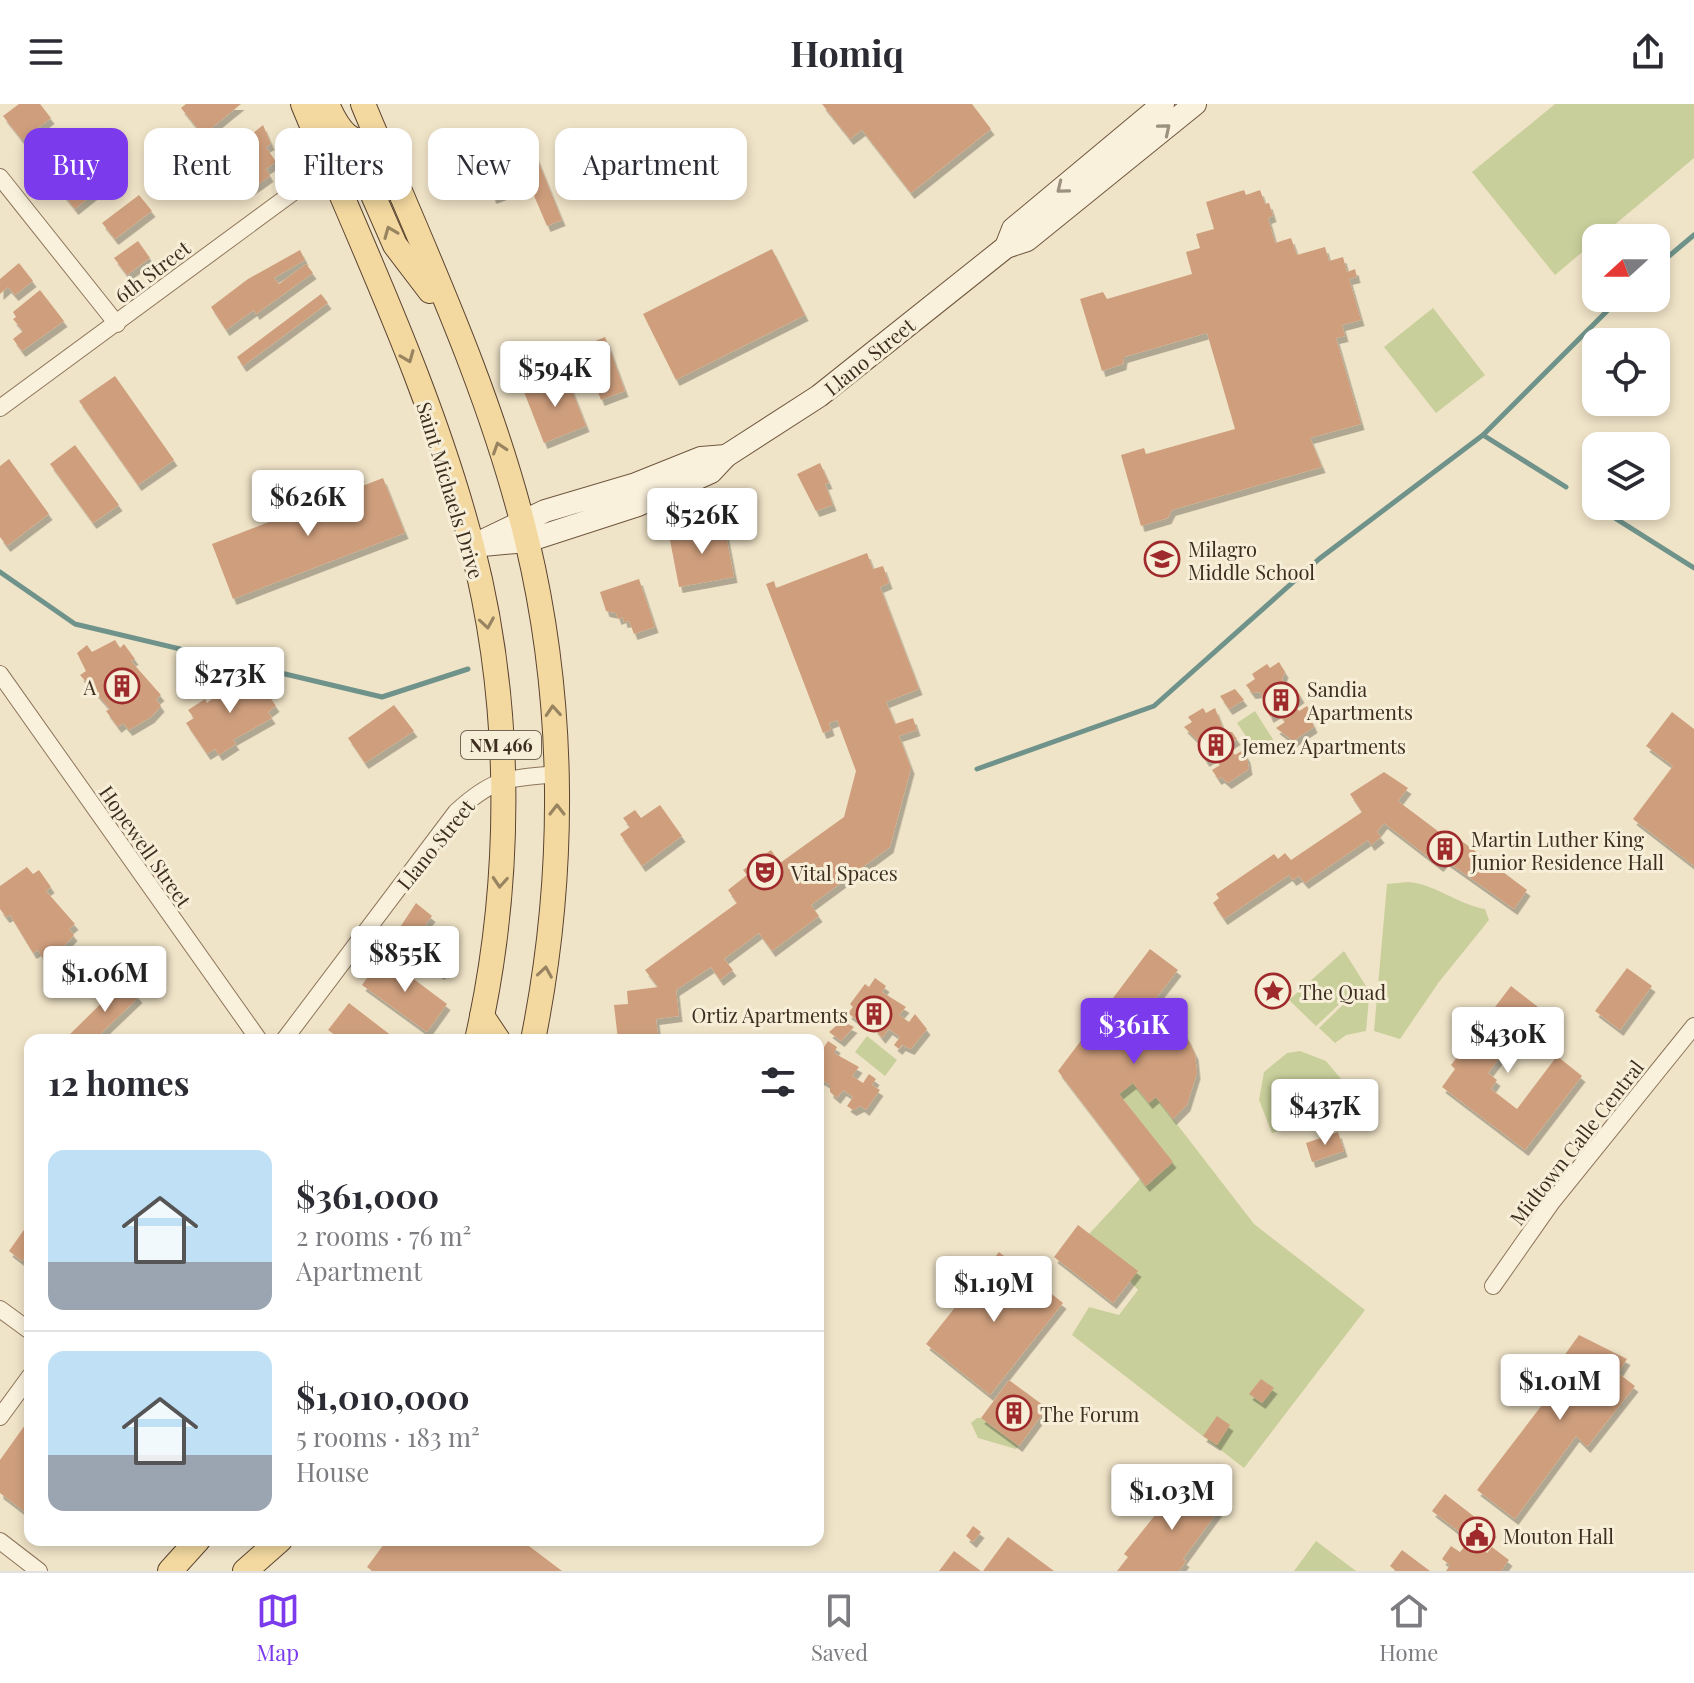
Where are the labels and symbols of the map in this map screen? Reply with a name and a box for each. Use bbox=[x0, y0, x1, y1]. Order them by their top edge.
one-way arrow bbox=[1156, 124, 1170, 139]
one-way arrow bbox=[1057, 178, 1071, 193]
north arrow bbox=[1582, 224, 1670, 312]
one-way arrow bbox=[383, 226, 400, 240]
street label: 6th Street bbox=[109, 233, 196, 308]
street label: Llano Street bbox=[818, 311, 921, 401]
pin: $594K bbox=[499, 341, 611, 409]
one-way arrow bbox=[398, 349, 415, 363]
street label: Saint Michaels Drive bbox=[411, 398, 491, 582]
one-way arrow bbox=[493, 441, 509, 455]
pin: $626K bbox=[252, 470, 364, 538]
pin: $526K bbox=[646, 488, 758, 556]
place label: Milagro Middle School bbox=[1188, 535, 1315, 585]
school or university icon: Milagro Middle School bbox=[1143, 540, 1181, 578]
one-way arrow bbox=[477, 616, 494, 630]
pin: $273K bbox=[174, 647, 286, 715]
building icon: A bbox=[103, 667, 141, 705]
place label: A bbox=[82, 673, 96, 700]
place label: Sandia Apartments bbox=[1306, 675, 1413, 725]
building icon: Sandia Apartments bbox=[1262, 681, 1300, 719]
one-way arrow bbox=[545, 704, 562, 717]
building icon: Jemez Apartments bbox=[1197, 726, 1235, 764]
road number: NM 466 bbox=[461, 731, 541, 759]
place label: Jemez Apartments bbox=[1241, 732, 1406, 759]
street label: Hopewell Street bbox=[94, 780, 199, 913]
street label: Llano Street bbox=[390, 792, 480, 895]
one-way arrow bbox=[548, 803, 566, 816]
place label: Martin Luther King Junior Residence Hall bbox=[1470, 825, 1664, 875]
building icon: Martin Luther King Junior Residence Hall bbox=[1426, 830, 1464, 868]
theatre icon: Vital Spaces bbox=[746, 853, 784, 891]
place label: Vital Spaces bbox=[790, 859, 898, 886]
one-way arrow bbox=[492, 876, 509, 889]
pin: $855K bbox=[349, 926, 461, 994]
pin: $1.06M bbox=[40, 946, 170, 1014]
one-way arrow bbox=[536, 965, 553, 978]
place icon: The Quad bbox=[1254, 972, 1292, 1010]
place label: The Quad bbox=[1299, 978, 1387, 1005]
building icon: Ortiz Apartments bbox=[855, 995, 893, 1033]
pin: $361K bbox=[1078, 998, 1190, 1066]
place label: Ortiz Apartments bbox=[692, 1001, 848, 1028]
pin: $430K bbox=[1452, 1007, 1564, 1075]
street label: Midtown Calle Central bbox=[1503, 1054, 1649, 1230]
pin: $437K bbox=[1269, 1079, 1381, 1147]
pin: $1.19M bbox=[929, 1256, 1059, 1324]
pin: $1.01M bbox=[1495, 1354, 1625, 1422]
building icon: The Forum bbox=[995, 1394, 1033, 1432]
place label: The Forum bbox=[1040, 1400, 1140, 1427]
pin: $1.03M bbox=[1107, 1464, 1237, 1532]
public building icon: Mouton Hall bbox=[1458, 1516, 1496, 1554]
place label: Mouton Hall bbox=[1503, 1522, 1614, 1549]

